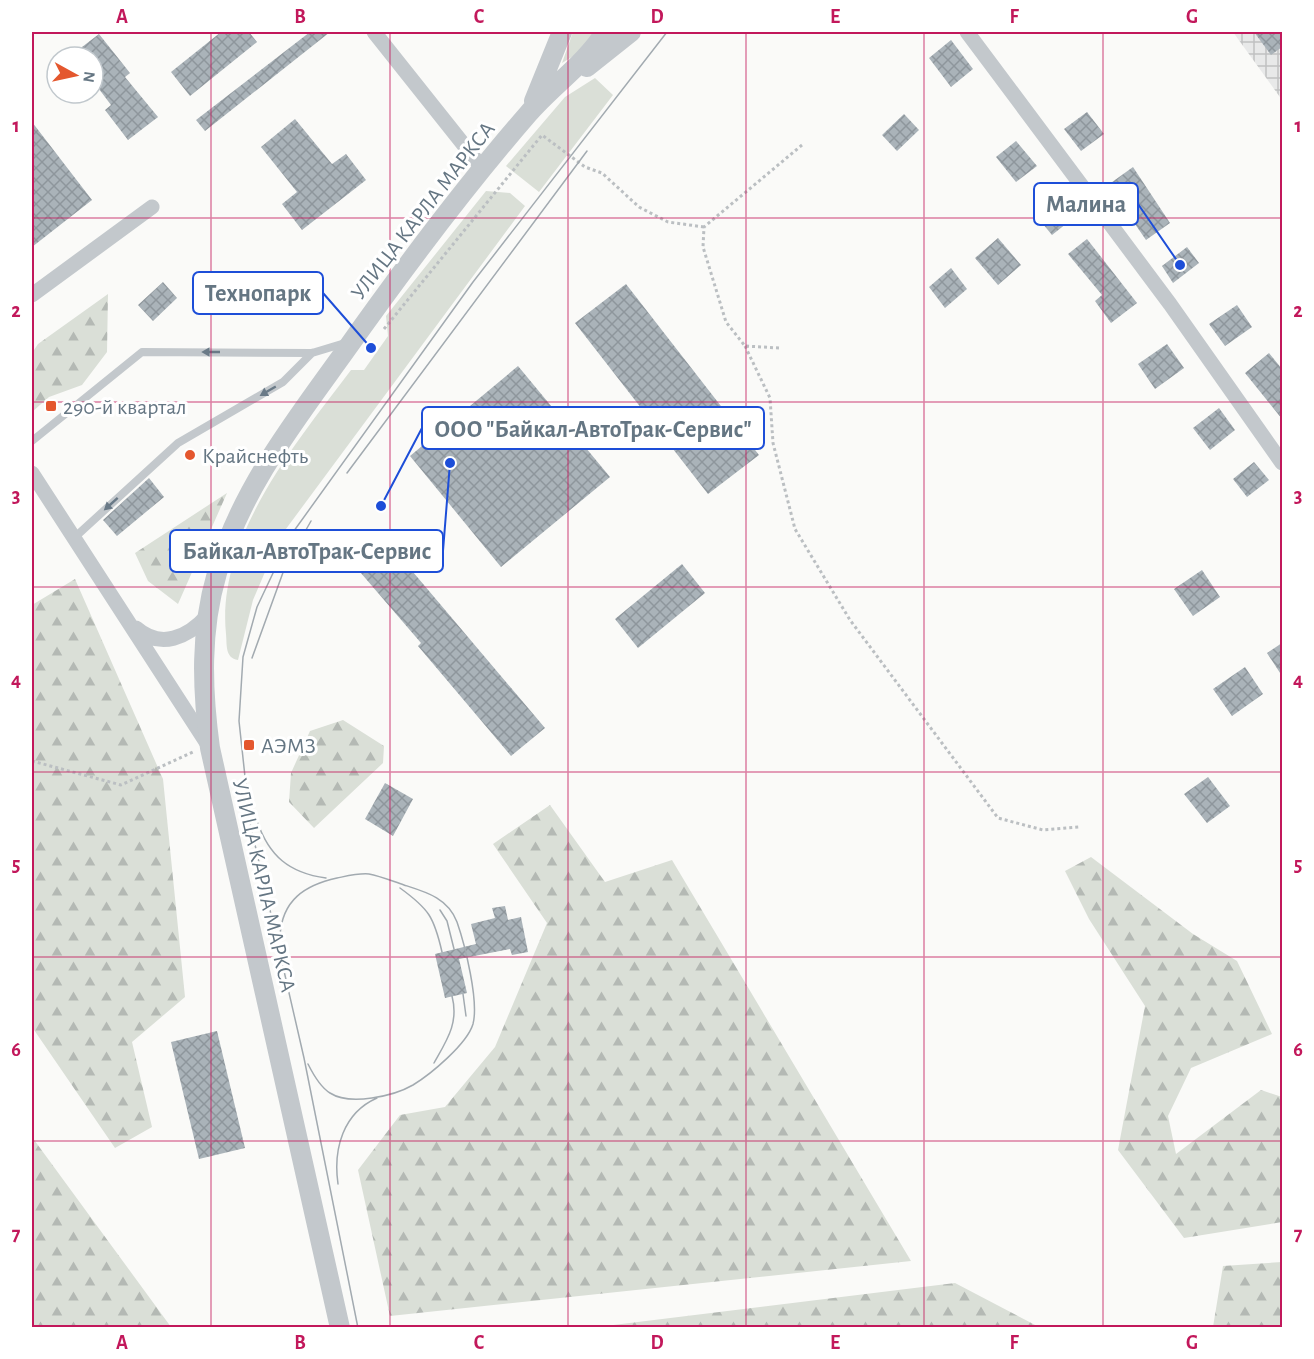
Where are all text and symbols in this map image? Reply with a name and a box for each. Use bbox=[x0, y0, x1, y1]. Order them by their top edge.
text: A bbox=[116, 7, 128, 27]
text: B bbox=[294, 7, 306, 27]
text: C bbox=[474, 7, 485, 27]
text: D bbox=[650, 7, 664, 27]
text: E bbox=[830, 7, 840, 27]
text: F bbox=[1009, 7, 1019, 27]
text: G bbox=[1186, 7, 1198, 27]
north arrow bbox=[45, 45, 105, 105]
text: N bbox=[80, 70, 98, 84]
text: 1 bbox=[12, 116, 20, 136]
text: 1 bbox=[1294, 116, 1302, 136]
street label: УЛИЦА КАРЛА МАРКСА bbox=[347, 118, 499, 304]
callout: Малина bbox=[1034, 183, 1138, 225]
text: Малина bbox=[1046, 193, 1126, 217]
callout: Технопарк bbox=[193, 272, 323, 314]
text: Технопарк bbox=[205, 282, 311, 306]
text: 2 bbox=[11, 301, 21, 321]
text: 2 bbox=[1293, 301, 1303, 321]
one-way arrow bbox=[202, 347, 221, 357]
one-way arrow bbox=[260, 385, 276, 396]
place label: 290-й квартал bbox=[63, 396, 187, 418]
marker: 290-й квартал bbox=[44, 399, 58, 413]
callout: ООО "Байкал-АвтоТрак-Сервис" bbox=[422, 407, 764, 449]
text: ООО "Байкал-АвтоТрак-Сервис" bbox=[434, 418, 752, 442]
place label: Крайснефть bbox=[202, 445, 309, 467]
marker: Крайснефть bbox=[183, 448, 197, 462]
text: 3 bbox=[12, 486, 20, 506]
text: 3 bbox=[1294, 486, 1302, 506]
one-way arrow bbox=[104, 497, 119, 510]
callout: Байкал-АвтоТрак-Сервис bbox=[170, 530, 443, 572]
text: Байкал-АвтоТрак-Сервис bbox=[183, 540, 431, 564]
text: 4 bbox=[11, 670, 21, 690]
text: 4 bbox=[1293, 670, 1303, 690]
place label: АЭМЗ bbox=[261, 735, 316, 757]
marker: АЭМЗ bbox=[242, 738, 256, 752]
street label: УЛИЦА КАРЛА МАРКСА bbox=[229, 776, 299, 994]
text: 5 bbox=[12, 855, 20, 875]
text: 5 bbox=[1294, 855, 1302, 875]
text: 6 bbox=[11, 1040, 21, 1060]
text: 6 bbox=[1293, 1040, 1303, 1060]
text: 7 bbox=[12, 1224, 21, 1244]
text: 7 bbox=[1294, 1224, 1303, 1244]
text: A bbox=[116, 1333, 128, 1353]
text: B bbox=[294, 1333, 306, 1353]
text: C bbox=[474, 1333, 485, 1353]
text: D bbox=[650, 1333, 664, 1353]
text: E bbox=[830, 1333, 840, 1353]
text: F bbox=[1009, 1333, 1019, 1353]
text: G bbox=[1186, 1333, 1198, 1353]

